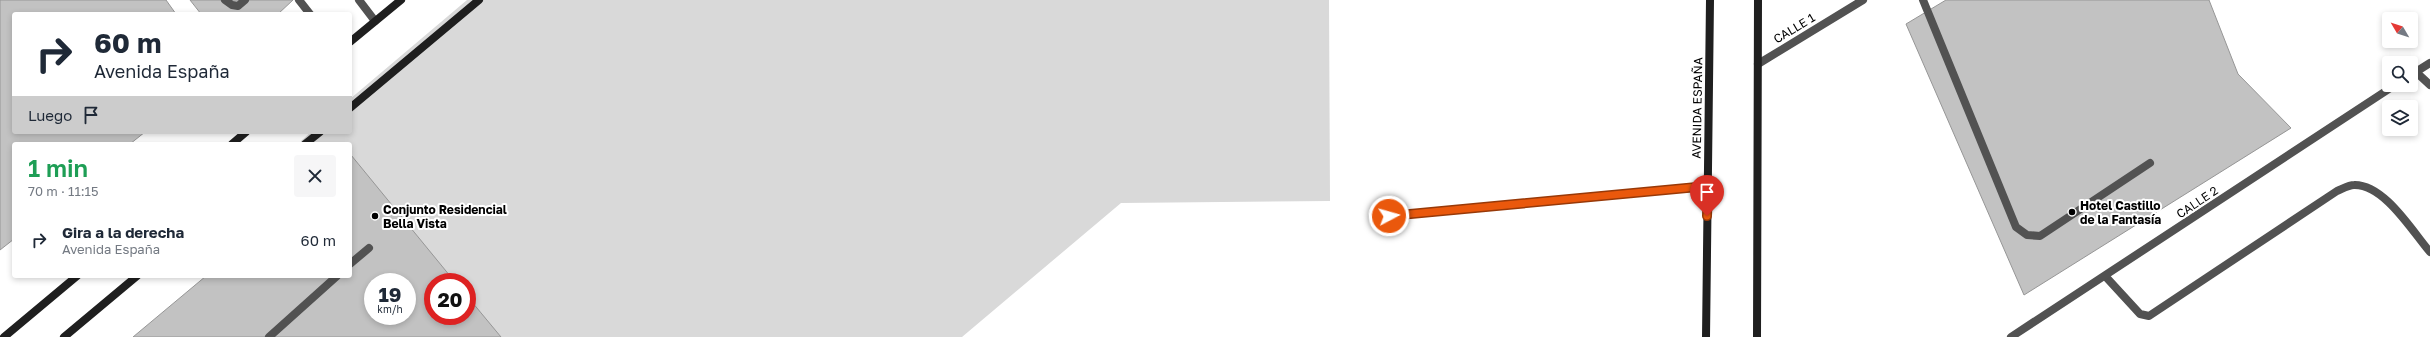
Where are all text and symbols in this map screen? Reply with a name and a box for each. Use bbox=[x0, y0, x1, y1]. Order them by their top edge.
street label: CALLE 1 bbox=[1771, 10, 1818, 46]
north arrow bbox=[2382, 12, 2418, 48]
map controls bbox=[2382, 12, 2418, 136]
text: 60 m bbox=[94, 26, 161, 59]
icon: right bbox=[28, 28, 80, 80]
button: search bbox=[2382, 56, 2418, 92]
street label: AVENIDA ESPAÑA bbox=[1689, 57, 1705, 159]
text: Avenida España bbox=[94, 60, 230, 82]
button: layers bbox=[2382, 100, 2418, 136]
icon: arrive bbox=[80, 104, 102, 126]
text: Luego bbox=[28, 106, 72, 124]
text: 1 min bbox=[28, 153, 88, 182]
button: close bbox=[294, 155, 336, 197]
pin bbox=[1690, 175, 1724, 216]
icon: arrive bbox=[1696, 181, 1718, 203]
text: 70 m · 11:15 bbox=[28, 183, 98, 199]
street label: CALLE 2 bbox=[2173, 183, 2221, 221]
position arrow bbox=[1368, 195, 1410, 237]
place label: Hotel Castillo de la Fantasía bbox=[2080, 198, 2161, 227]
place label: Conjunto Residencial Bella Vista bbox=[383, 202, 507, 231]
marker: Hotel Castillo de la Fantasía bbox=[2067, 207, 2077, 217]
marker: Conjunto Residencial Bella Vista bbox=[370, 211, 380, 221]
text: Gira a la derecha bbox=[62, 223, 184, 241]
icon: right bbox=[28, 229, 50, 251]
text: 60 m bbox=[301, 231, 336, 249]
text: Avenida España bbox=[62, 241, 160, 257]
speed limit sign: 20 bbox=[424, 273, 476, 325]
text: 19 bbox=[378, 282, 401, 306]
text: km/h bbox=[377, 303, 403, 315]

